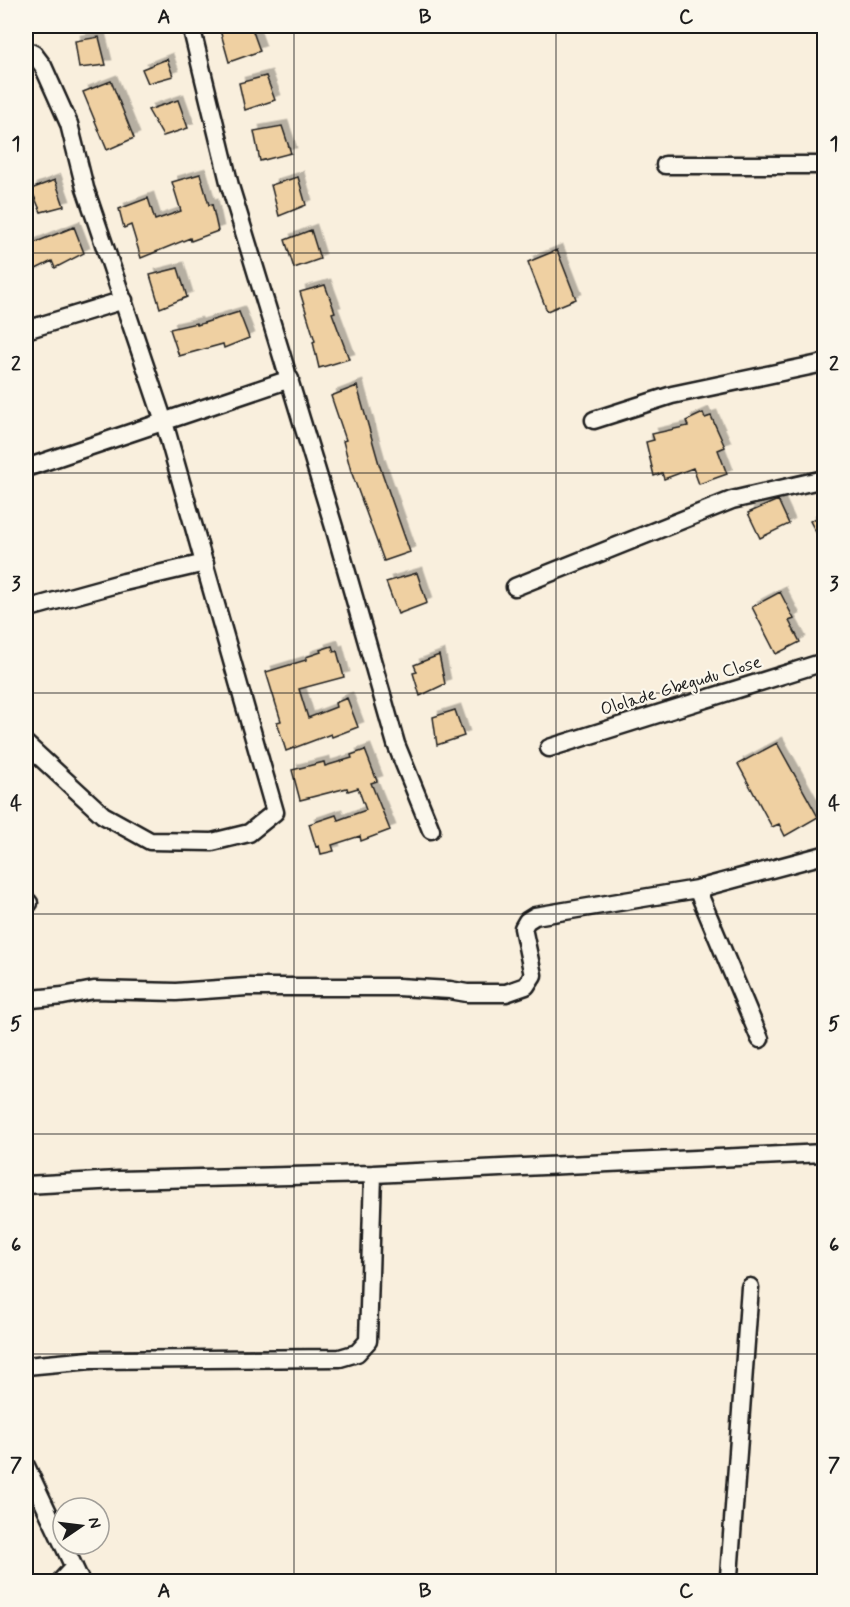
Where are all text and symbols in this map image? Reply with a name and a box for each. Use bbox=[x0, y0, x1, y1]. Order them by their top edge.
text: A bbox=[157, 4, 171, 31]
text: B bbox=[419, 4, 432, 31]
text: C bbox=[679, 4, 694, 31]
text: 1 bbox=[12, 131, 20, 158]
text: 1 bbox=[830, 131, 838, 158]
text: 2 bbox=[11, 351, 21, 378]
text: 2 bbox=[829, 351, 839, 378]
text: 3 bbox=[11, 571, 21, 598]
text: 3 bbox=[829, 571, 839, 598]
street label: Ololade Gbegudu Close bbox=[597, 650, 765, 722]
text: 4 bbox=[10, 791, 22, 818]
text: 4 bbox=[828, 791, 840, 818]
text: 5 bbox=[10, 1011, 22, 1038]
text: 5 bbox=[828, 1011, 840, 1038]
text: 6 bbox=[11, 1232, 21, 1259]
text: 6 bbox=[829, 1232, 839, 1259]
text: 7 bbox=[10, 1452, 22, 1479]
text: 7 bbox=[828, 1452, 840, 1479]
north arrow bbox=[51, 1496, 111, 1556]
text: N bbox=[83, 1515, 106, 1530]
text: A bbox=[157, 1578, 171, 1605]
text: B bbox=[419, 1578, 432, 1605]
text: C bbox=[679, 1578, 694, 1605]

